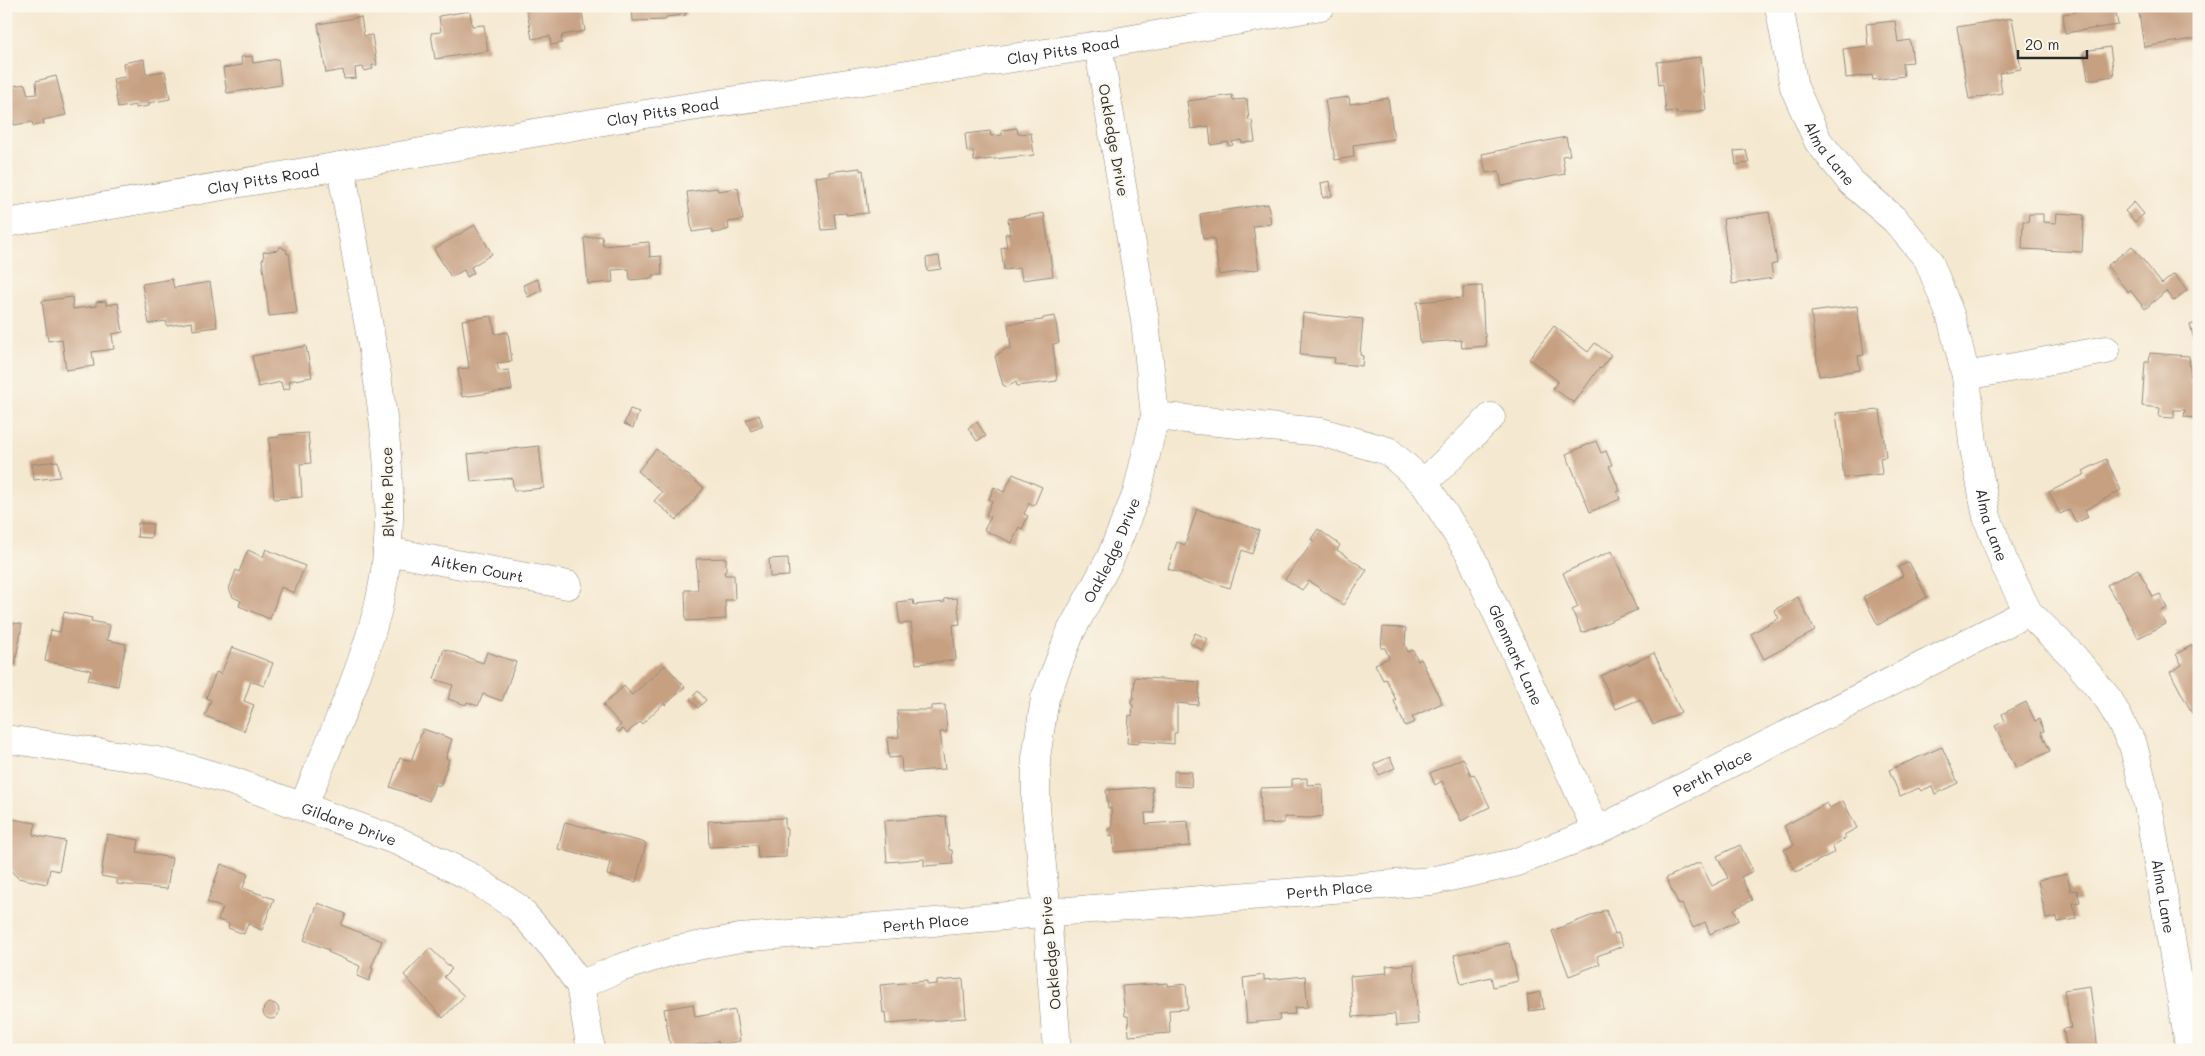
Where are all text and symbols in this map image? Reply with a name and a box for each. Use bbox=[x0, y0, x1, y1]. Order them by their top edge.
scale bar bbox=[2018, 28, 2086, 60]
street label: Clay Pitts Road bbox=[1006, 32, 1120, 69]
text: 20 m bbox=[2025, 34, 2059, 54]
street label: Oakledge Drive bbox=[1094, 82, 1134, 198]
street label: Clay Pitts Road bbox=[605, 93, 720, 130]
street label: Alma Lane bbox=[1800, 118, 1860, 189]
street label: Clay Pitts Road bbox=[206, 160, 321, 198]
street label: Blythe Place bbox=[376, 447, 398, 537]
street label: Alma Lane bbox=[1972, 487, 2013, 564]
street label: Oakledge Drive bbox=[1078, 494, 1144, 606]
street label: Aitken Court bbox=[429, 549, 525, 586]
street label: Glenmark Lane bbox=[1484, 601, 1548, 708]
street label: Perth Place bbox=[1669, 744, 1755, 801]
street label: Gildare Drive bbox=[299, 797, 400, 850]
street label: Alma Lane bbox=[2147, 857, 2180, 935]
street label: Perth Place bbox=[1286, 876, 1373, 903]
street label: Oakledge Drive bbox=[1035, 895, 1065, 1011]
street label: Perth Place bbox=[882, 909, 970, 936]

